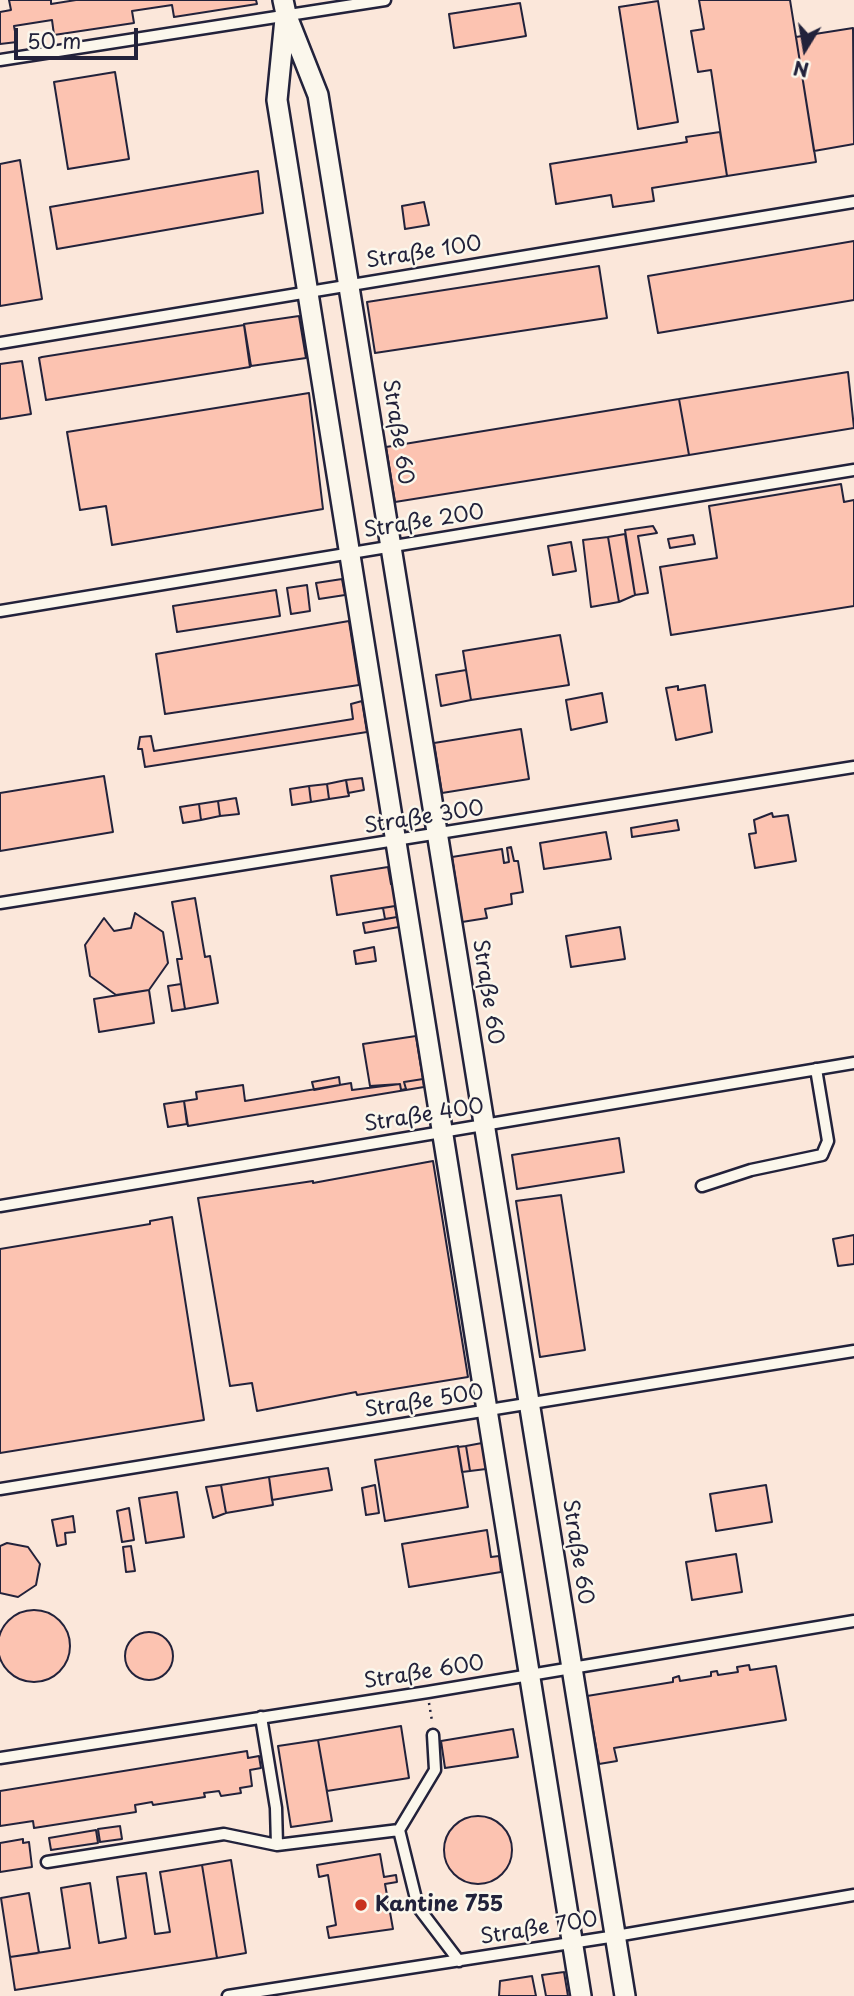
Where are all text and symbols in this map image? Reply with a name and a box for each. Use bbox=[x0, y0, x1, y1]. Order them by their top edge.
scale bar bbox=[18, 14, 142, 58]
north arrow bbox=[770, 14, 840, 84]
text: 50 m bbox=[27, 24, 81, 56]
text: N bbox=[791, 54, 811, 85]
street label: Straße 100 bbox=[364, 231, 484, 275]
street label: Straße 60 bbox=[376, 378, 418, 486]
street label: Straße 200 bbox=[362, 500, 486, 544]
street label: Straße 300 bbox=[362, 796, 486, 840]
street label: Straße 60 bbox=[466, 938, 508, 1046]
street label: Straße 400 bbox=[362, 1094, 486, 1138]
street label: Straße 500 bbox=[363, 1380, 485, 1424]
street label: Straße 60 bbox=[556, 1498, 598, 1606]
street label: Straße 600 bbox=[362, 1651, 486, 1695]
place label: Kantine 755 bbox=[375, 1892, 503, 1918]
marker: Kantine 755 bbox=[353, 1897, 369, 1913]
street label: Straße 700 bbox=[478, 1907, 600, 1951]

